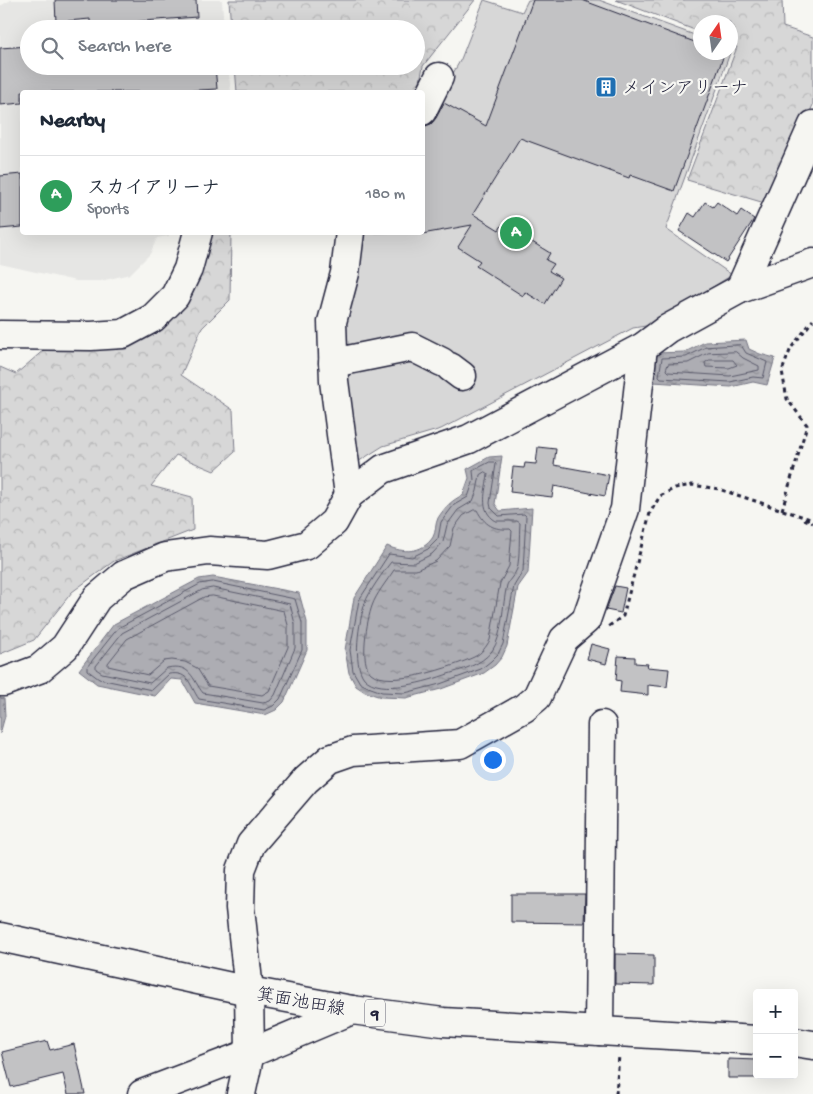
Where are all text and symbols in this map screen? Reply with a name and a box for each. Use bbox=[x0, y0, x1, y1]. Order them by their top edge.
north arrow bbox=[693, 15, 738, 60]
search box bbox=[20, 20, 425, 75]
icon: search bbox=[38, 34, 66, 62]
text: Search here bbox=[78, 36, 172, 59]
building icon: メインアリーナ bbox=[594, 75, 618, 99]
place label: メインアリーナ bbox=[622, 79, 748, 100]
text: Nearby bbox=[40, 110, 105, 135]
text: スカイアリーナ bbox=[87, 178, 220, 201]
text: A bbox=[51, 186, 61, 205]
text: 180 m bbox=[366, 186, 405, 205]
text: Sports bbox=[87, 201, 129, 220]
pin: A bbox=[500, 214, 532, 252]
your location bbox=[480, 747, 506, 773]
street label: 箕面池田線 bbox=[254, 984, 347, 1022]
map controls bbox=[753, 989, 798, 1079]
button: + bbox=[753, 989, 798, 1034]
road number: 9 bbox=[365, 1000, 385, 1026]
button: − bbox=[753, 1034, 798, 1079]

